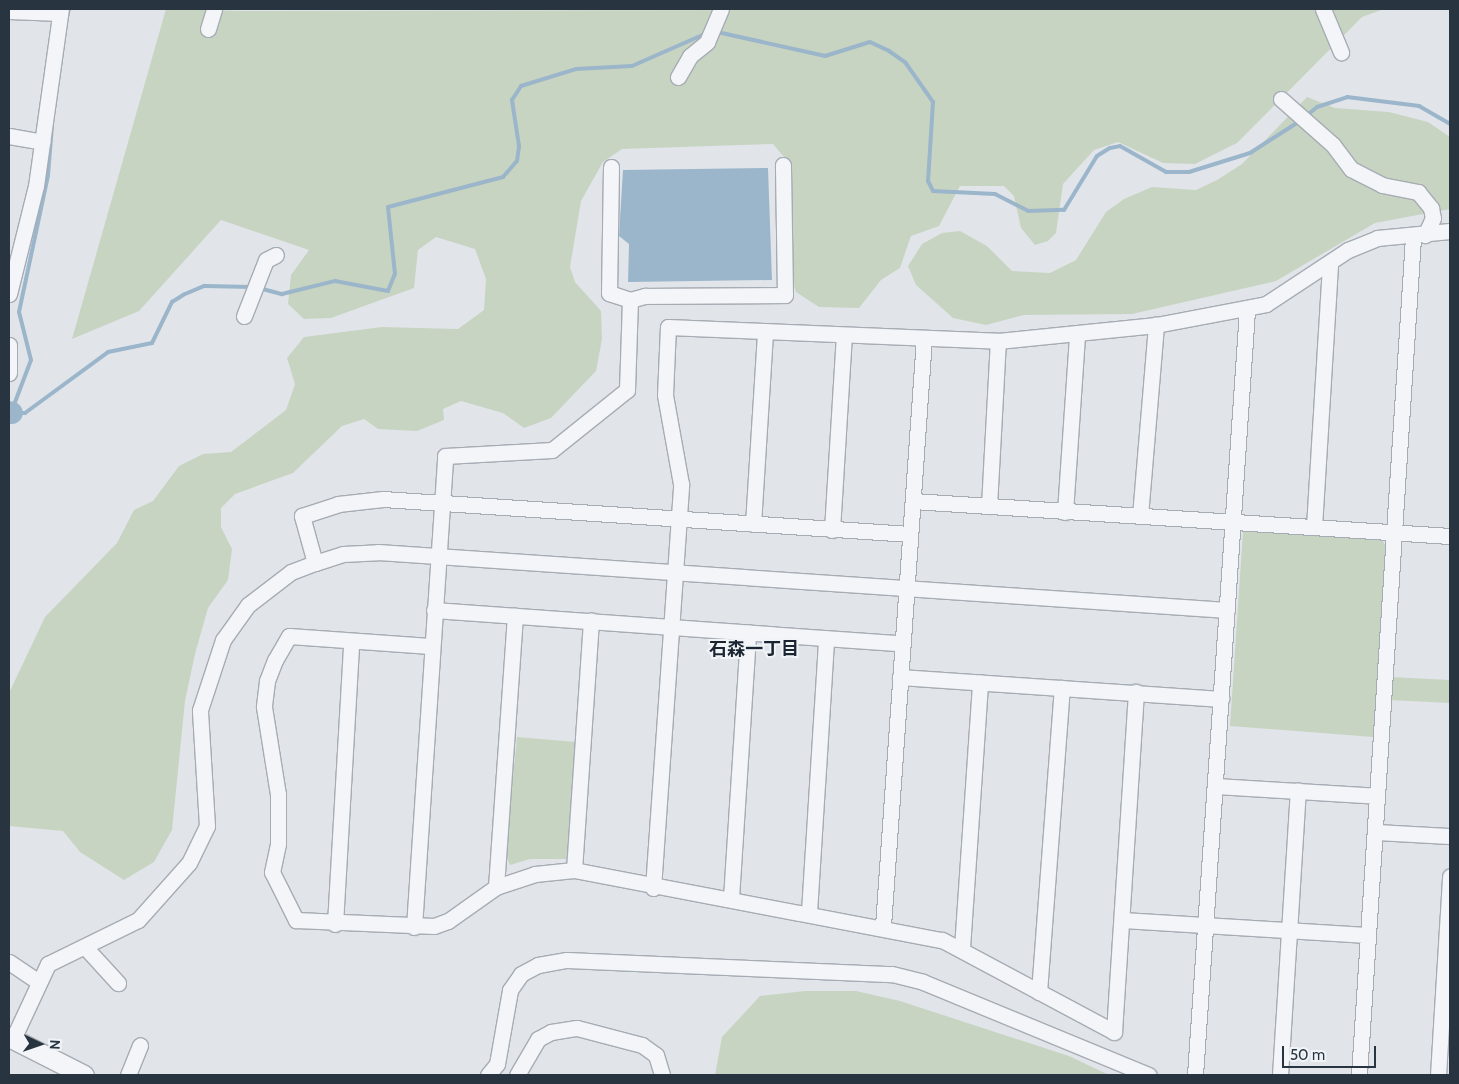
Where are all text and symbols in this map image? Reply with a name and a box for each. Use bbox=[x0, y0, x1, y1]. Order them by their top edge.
district label: 石森一丁目 bbox=[709, 638, 799, 660]
north arrow bbox=[15, 1019, 65, 1069]
scale bar bbox=[1284, 1036, 1378, 1068]
text: N bbox=[46, 1039, 64, 1050]
text: 50 m bbox=[1290, 1046, 1325, 1064]

